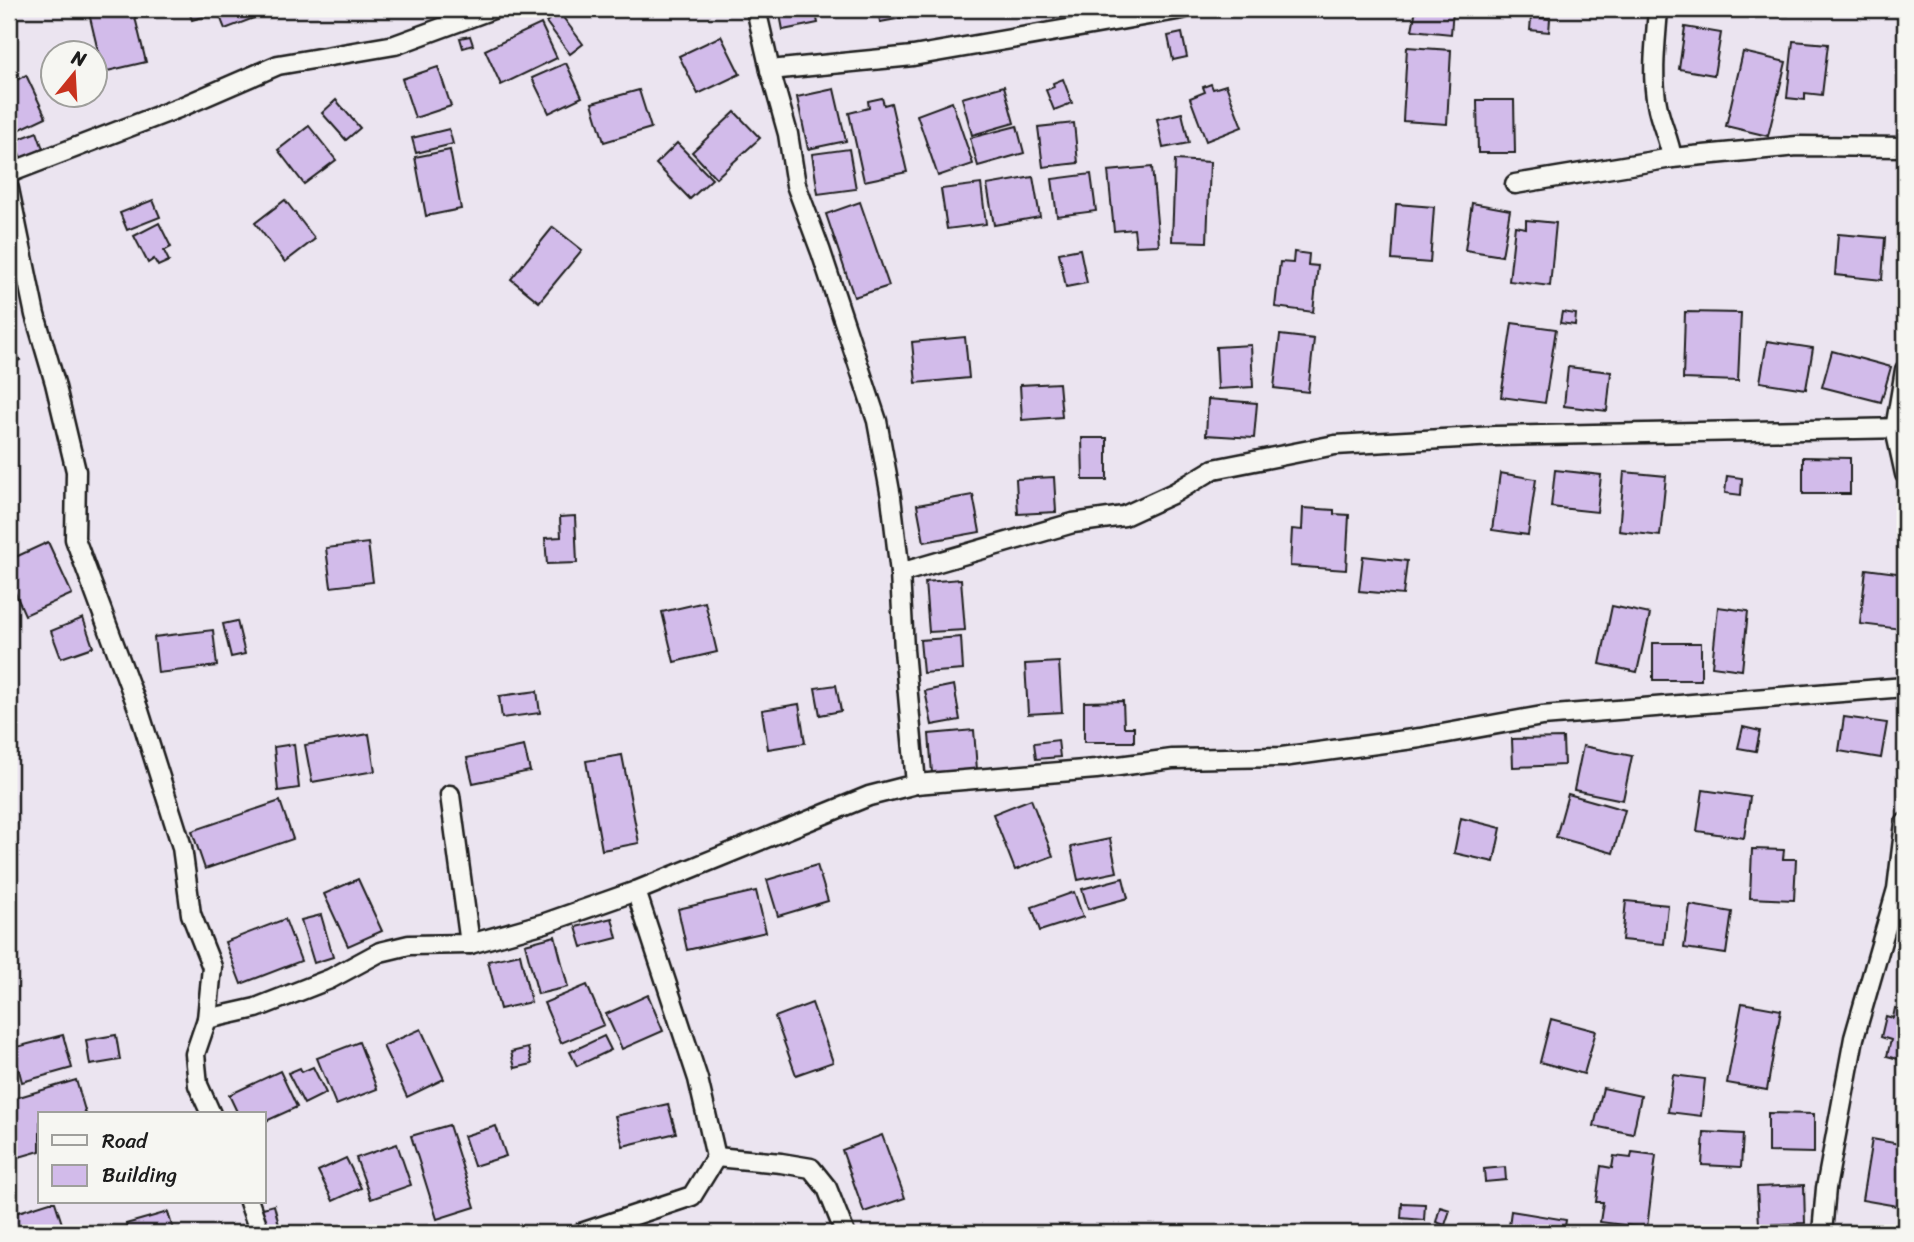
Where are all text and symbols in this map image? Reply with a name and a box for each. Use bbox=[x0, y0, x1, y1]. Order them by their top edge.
north arrow bbox=[38, 38, 108, 108]
text: N bbox=[67, 40, 91, 76]
legend bbox=[38, 1112, 266, 1204]
text: Road bbox=[102, 1122, 149, 1160]
text: Building bbox=[102, 1156, 178, 1194]

